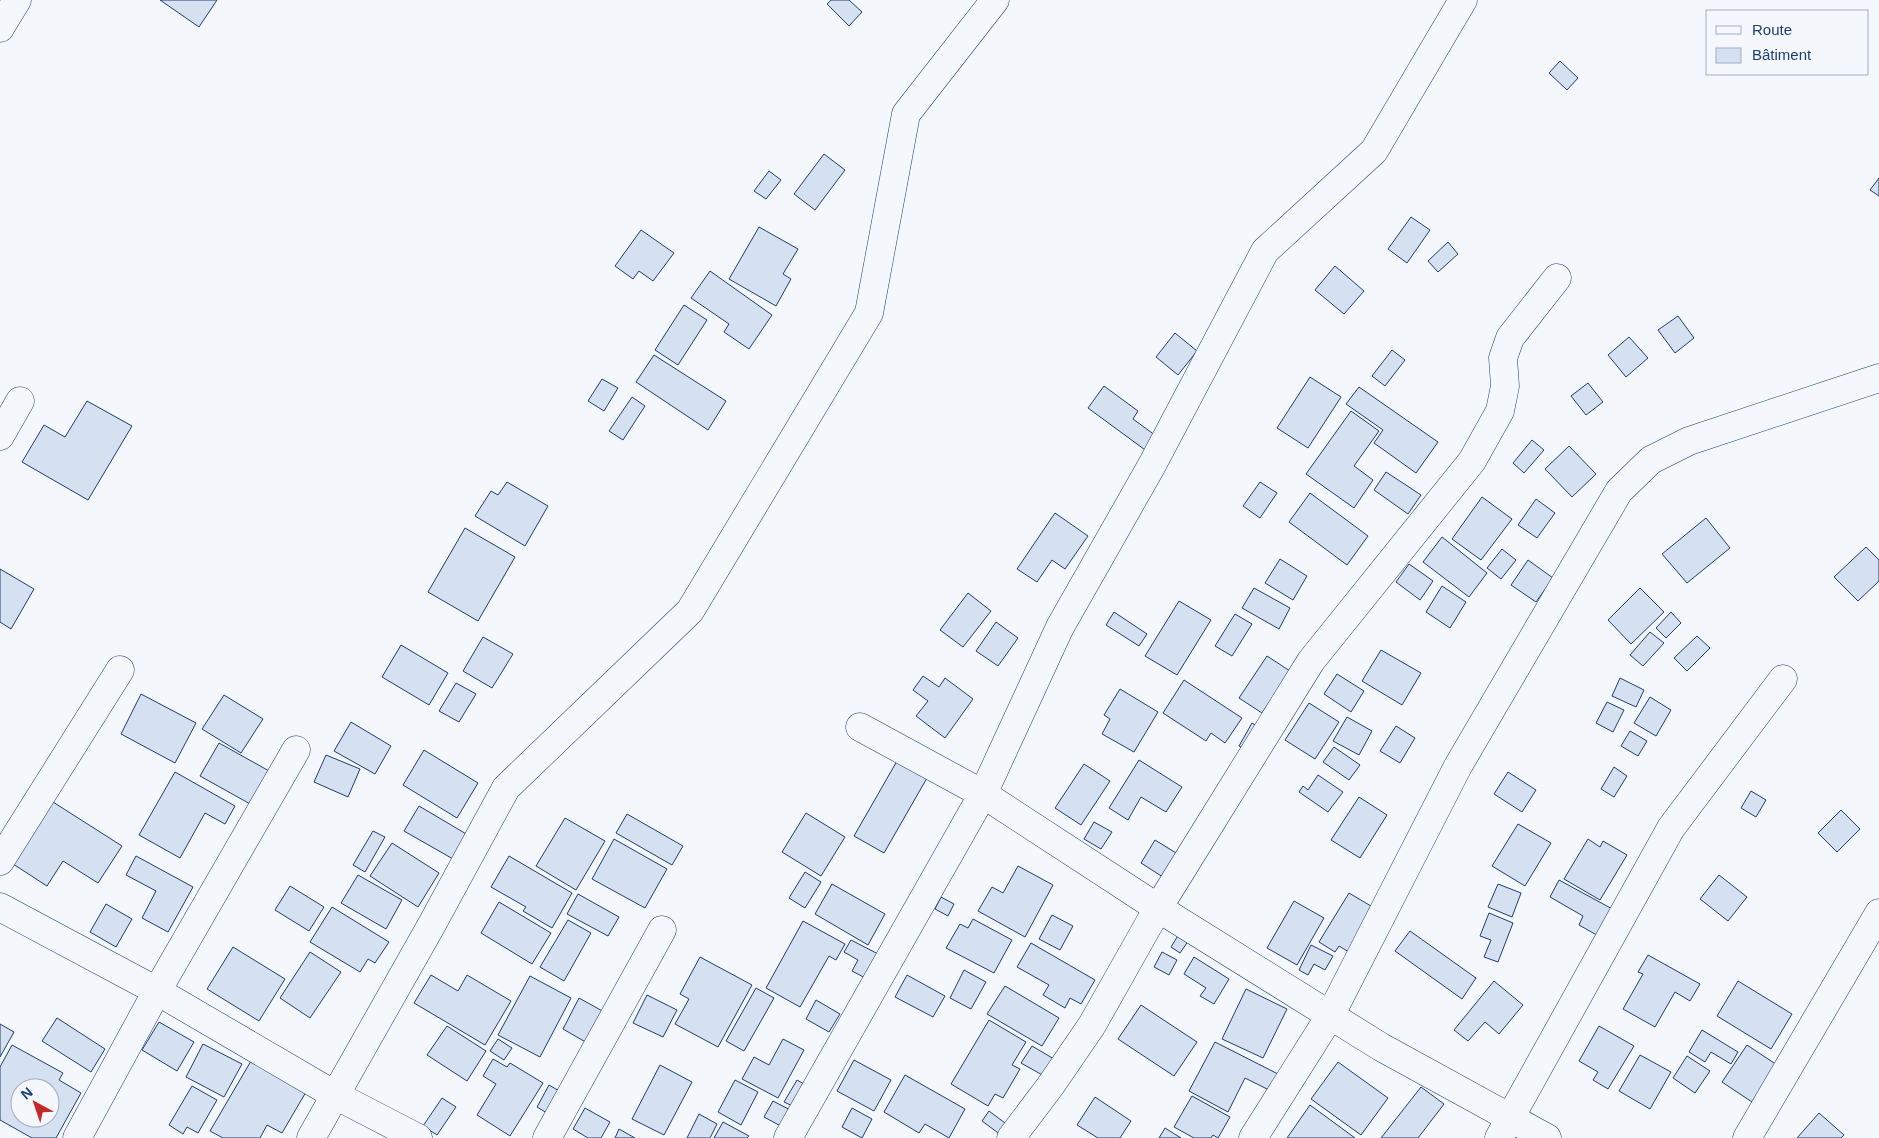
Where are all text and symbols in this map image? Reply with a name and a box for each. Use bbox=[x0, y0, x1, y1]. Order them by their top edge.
legend bbox=[1706, 10, 1869, 75]
text: Route bbox=[1752, 21, 1792, 38]
text: Bâtiment bbox=[1752, 46, 1812, 63]
north arrow bbox=[10, 1078, 60, 1128]
text: N bbox=[18, 1084, 36, 1102]

